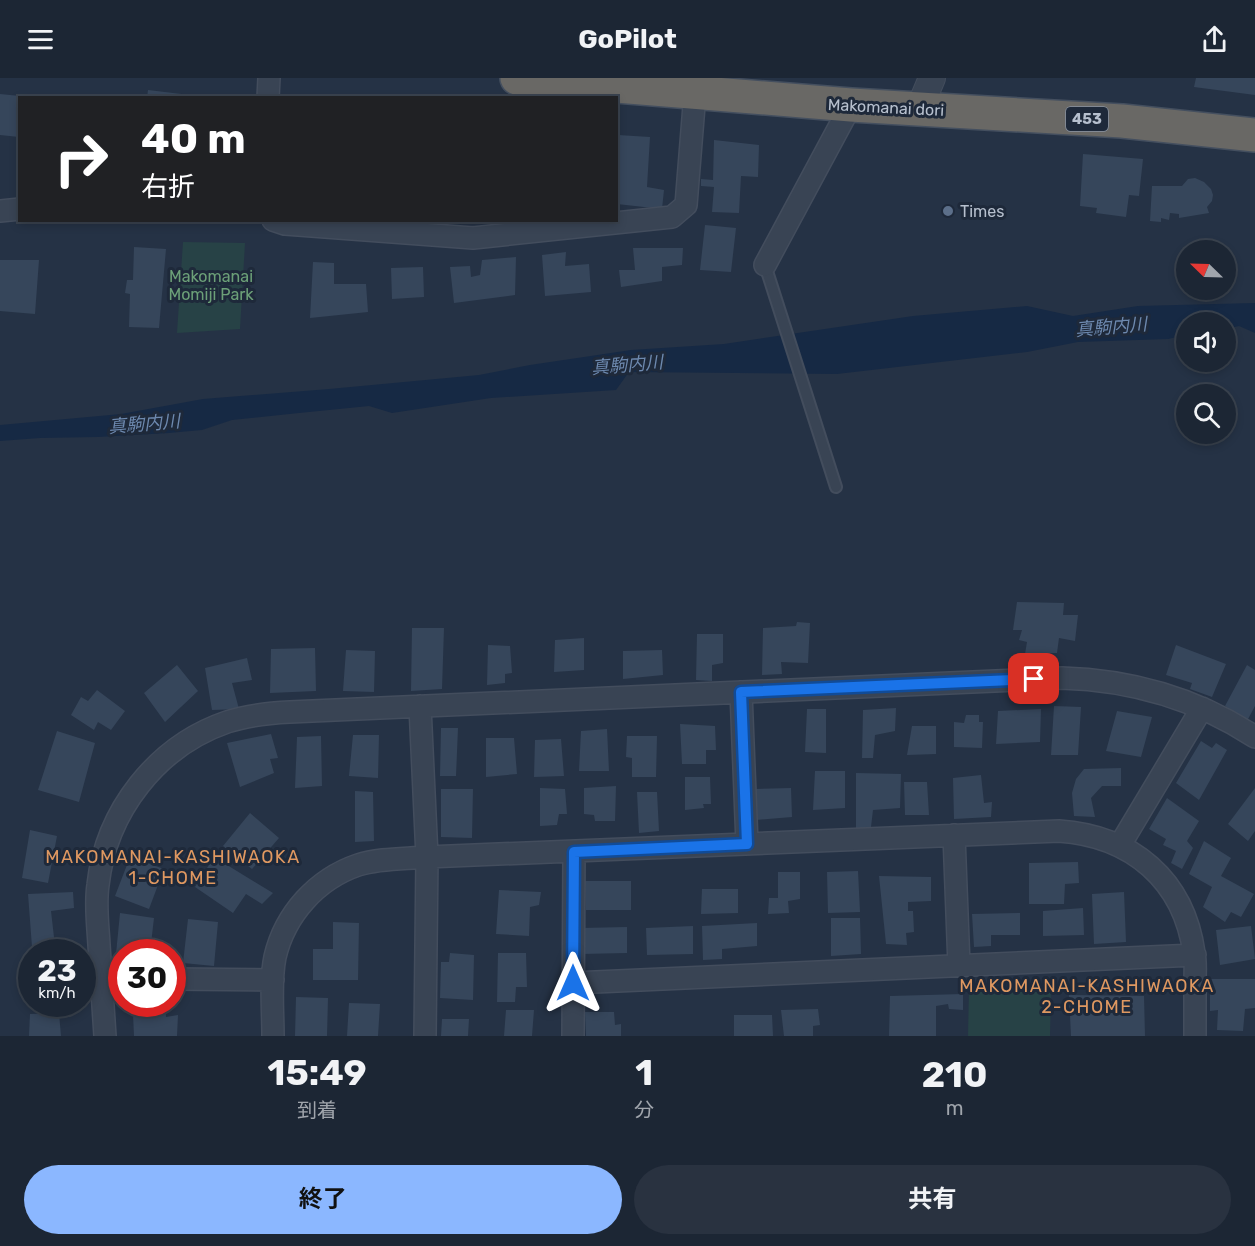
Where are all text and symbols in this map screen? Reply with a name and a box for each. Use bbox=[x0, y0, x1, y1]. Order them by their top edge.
icon: menu bbox=[24, 23, 57, 56]
text: GoPilot bbox=[578, 23, 677, 55]
icon: share bbox=[1198, 23, 1231, 56]
street label: Makomanai dori bbox=[827, 95, 945, 120]
road number: 453 bbox=[1066, 107, 1108, 131]
text: 40 m bbox=[141, 114, 246, 164]
icon: right bbox=[42, 120, 120, 198]
text: 右折 bbox=[141, 171, 195, 203]
place label: Times bbox=[960, 202, 1004, 221]
marker: Times bbox=[941, 204, 955, 218]
north arrow bbox=[1176, 240, 1236, 300]
map controls bbox=[1176, 240, 1236, 444]
park label: Makomanai Momiji Park bbox=[168, 267, 254, 304]
button: sound bbox=[1176, 312, 1236, 372]
water label: 真駒内川 bbox=[1074, 313, 1150, 341]
water label: 真駒内川 bbox=[590, 351, 666, 379]
button: search bbox=[1176, 384, 1236, 444]
water label: 真駒内川 bbox=[107, 410, 183, 438]
pin bbox=[1008, 653, 1059, 704]
icon: arrive bbox=[1017, 662, 1050, 695]
district label: MAKOMANAI-KASHIWAOKA 1-CHOME bbox=[45, 846, 301, 889]
speed limit sign: 30 bbox=[108, 939, 186, 1017]
position arrow bbox=[541, 951, 605, 1015]
text: 23 bbox=[37, 953, 77, 989]
district label: MAKOMANAI-KASHIWAOKA 2-CHOME bbox=[959, 975, 1215, 1018]
text: km/h bbox=[38, 984, 76, 1002]
text: 15:49 bbox=[268, 1051, 367, 1094]
text: 1 bbox=[635, 1051, 653, 1094]
text: 210 bbox=[922, 1053, 987, 1096]
text: m bbox=[946, 1096, 963, 1120]
text: 到着 bbox=[297, 1098, 337, 1122]
text: 分 bbox=[634, 1098, 654, 1122]
button: 終了 bbox=[24, 1165, 622, 1234]
button: 共有 bbox=[634, 1165, 1231, 1234]

